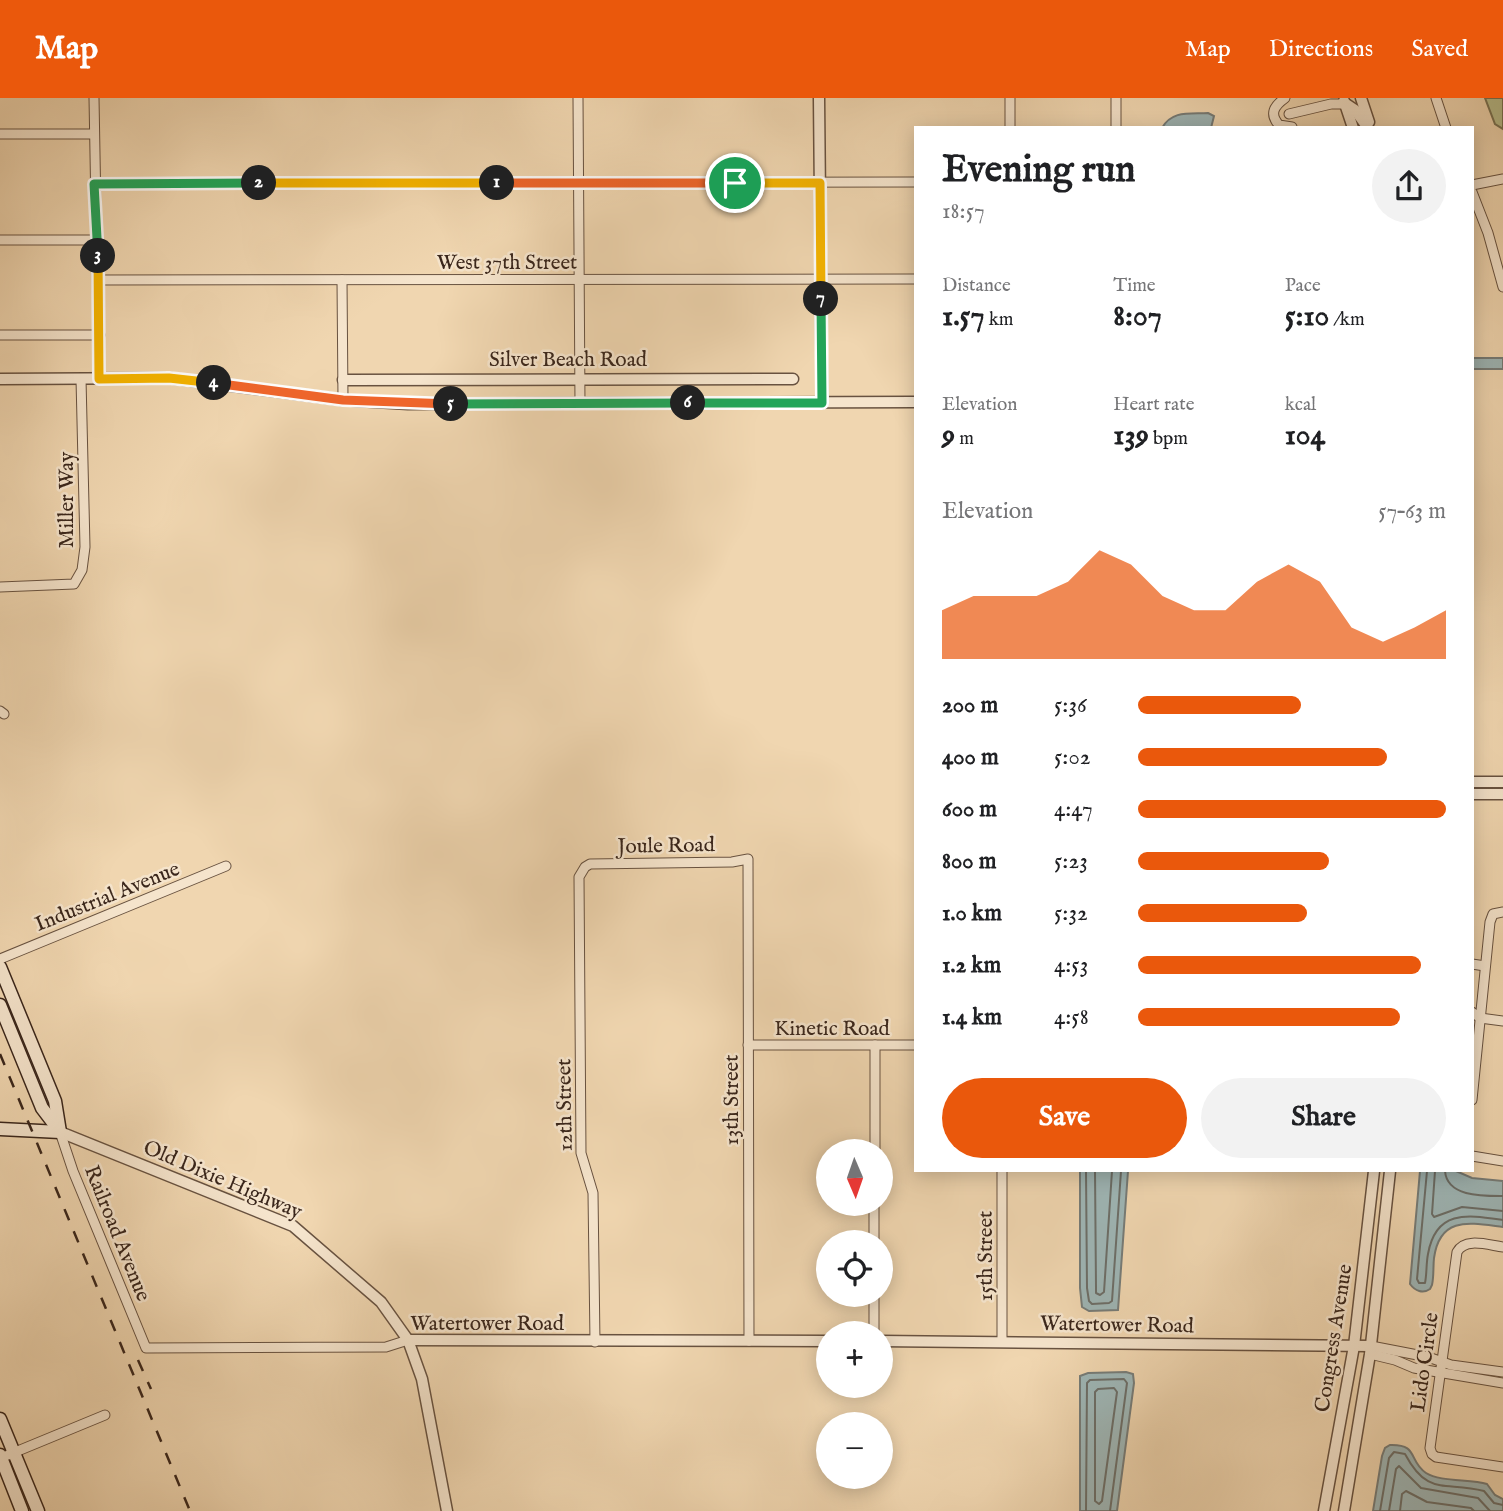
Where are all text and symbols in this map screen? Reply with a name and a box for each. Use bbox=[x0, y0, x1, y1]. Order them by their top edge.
text: Map bbox=[35, 28, 98, 70]
text: Map bbox=[1185, 34, 1231, 65]
text: Directions bbox=[1269, 34, 1373, 65]
text: Saved bbox=[1411, 34, 1468, 65]
text: Evening run bbox=[942, 147, 1136, 195]
button: share bbox=[1372, 149, 1446, 223]
pin bbox=[705, 153, 765, 213]
icon: arrive bbox=[716, 164, 754, 202]
pin: 2 bbox=[242, 166, 276, 200]
pin: 1 bbox=[480, 166, 514, 200]
text: 2 bbox=[254, 170, 263, 194]
text: 1 bbox=[493, 170, 500, 194]
text: 18:57 bbox=[942, 197, 985, 226]
pin: 3 bbox=[80, 238, 116, 274]
text: 3 bbox=[94, 243, 101, 267]
street label: West 37th Street bbox=[437, 250, 577, 277]
text: Distance bbox=[942, 274, 1011, 298]
text: Time bbox=[1113, 274, 1156, 298]
text: Pace bbox=[1285, 274, 1321, 298]
pin: 7 bbox=[804, 282, 838, 316]
text: 7 bbox=[816, 286, 825, 310]
text: 1.57 bbox=[942, 298, 985, 336]
text: 8:07 bbox=[1113, 298, 1162, 336]
text: 5:10 bbox=[1285, 298, 1329, 336]
text: km bbox=[985, 308, 1014, 332]
text: /km bbox=[1329, 308, 1365, 332]
street label: Silver Beach Road bbox=[489, 347, 648, 374]
pin: 4 bbox=[196, 366, 232, 400]
text: 4 bbox=[209, 370, 218, 394]
pin: 5 bbox=[434, 386, 468, 422]
pin: 6 bbox=[670, 386, 706, 420]
text: 6 bbox=[683, 390, 692, 414]
text: 5 bbox=[447, 391, 454, 415]
text: Elevation bbox=[942, 393, 1017, 417]
text: Heart rate bbox=[1113, 393, 1194, 417]
text: kcal bbox=[1285, 393, 1316, 417]
text: 9 bbox=[942, 417, 955, 455]
text: 139 bbox=[1113, 417, 1149, 455]
text: 104 bbox=[1285, 417, 1325, 455]
text: m bbox=[955, 427, 974, 451]
text: bpm bbox=[1149, 427, 1188, 451]
street label: Miller Way bbox=[54, 451, 81, 548]
text: Elevation bbox=[942, 497, 1033, 526]
text: 57–63 m bbox=[1378, 497, 1446, 526]
text: 200 m bbox=[942, 691, 998, 720]
text: 5:36 bbox=[1054, 691, 1087, 720]
text: 400 m bbox=[942, 743, 999, 772]
text: 5:02 bbox=[1054, 743, 1091, 772]
text: 600 m bbox=[942, 795, 997, 824]
text: 4:47 bbox=[1054, 795, 1093, 824]
street label: Joule Road bbox=[615, 832, 716, 861]
text: 800 m bbox=[942, 847, 996, 876]
text: 5:23 bbox=[1054, 847, 1088, 876]
street label: Industrial Avenue bbox=[31, 856, 184, 939]
text: 1.0 km bbox=[942, 899, 1002, 928]
text: 5:32 bbox=[1054, 899, 1088, 928]
text: 1.2 km bbox=[942, 951, 1001, 980]
text: 4:53 bbox=[1054, 951, 1088, 980]
text: 1.4 km bbox=[942, 1003, 1002, 1032]
text: 4:58 bbox=[1054, 1003, 1089, 1032]
street label: Kinetic Road bbox=[774, 1016, 891, 1043]
street label: 13th Street bbox=[719, 1055, 746, 1145]
street label: 12th Street bbox=[551, 1058, 580, 1152]
button: Save bbox=[942, 1078, 1187, 1158]
button: Share bbox=[1201, 1078, 1446, 1158]
street label: Old Dixie Highway bbox=[139, 1135, 307, 1226]
north arrow bbox=[816, 1139, 892, 1216]
map controls bbox=[816, 1139, 893, 1489]
street label: Railroad Avenue bbox=[77, 1162, 156, 1306]
street label: 15th Street bbox=[973, 1211, 1000, 1301]
button: locate bbox=[816, 1230, 893, 1307]
street label: Congress Avenue bbox=[1309, 1262, 1360, 1414]
street label: Lido Circle bbox=[1405, 1310, 1446, 1414]
street label: Watertower Road bbox=[410, 1311, 565, 1338]
street label: Watertower Road bbox=[1040, 1311, 1195, 1340]
button: + bbox=[816, 1321, 893, 1398]
button: − bbox=[816, 1412, 893, 1489]

